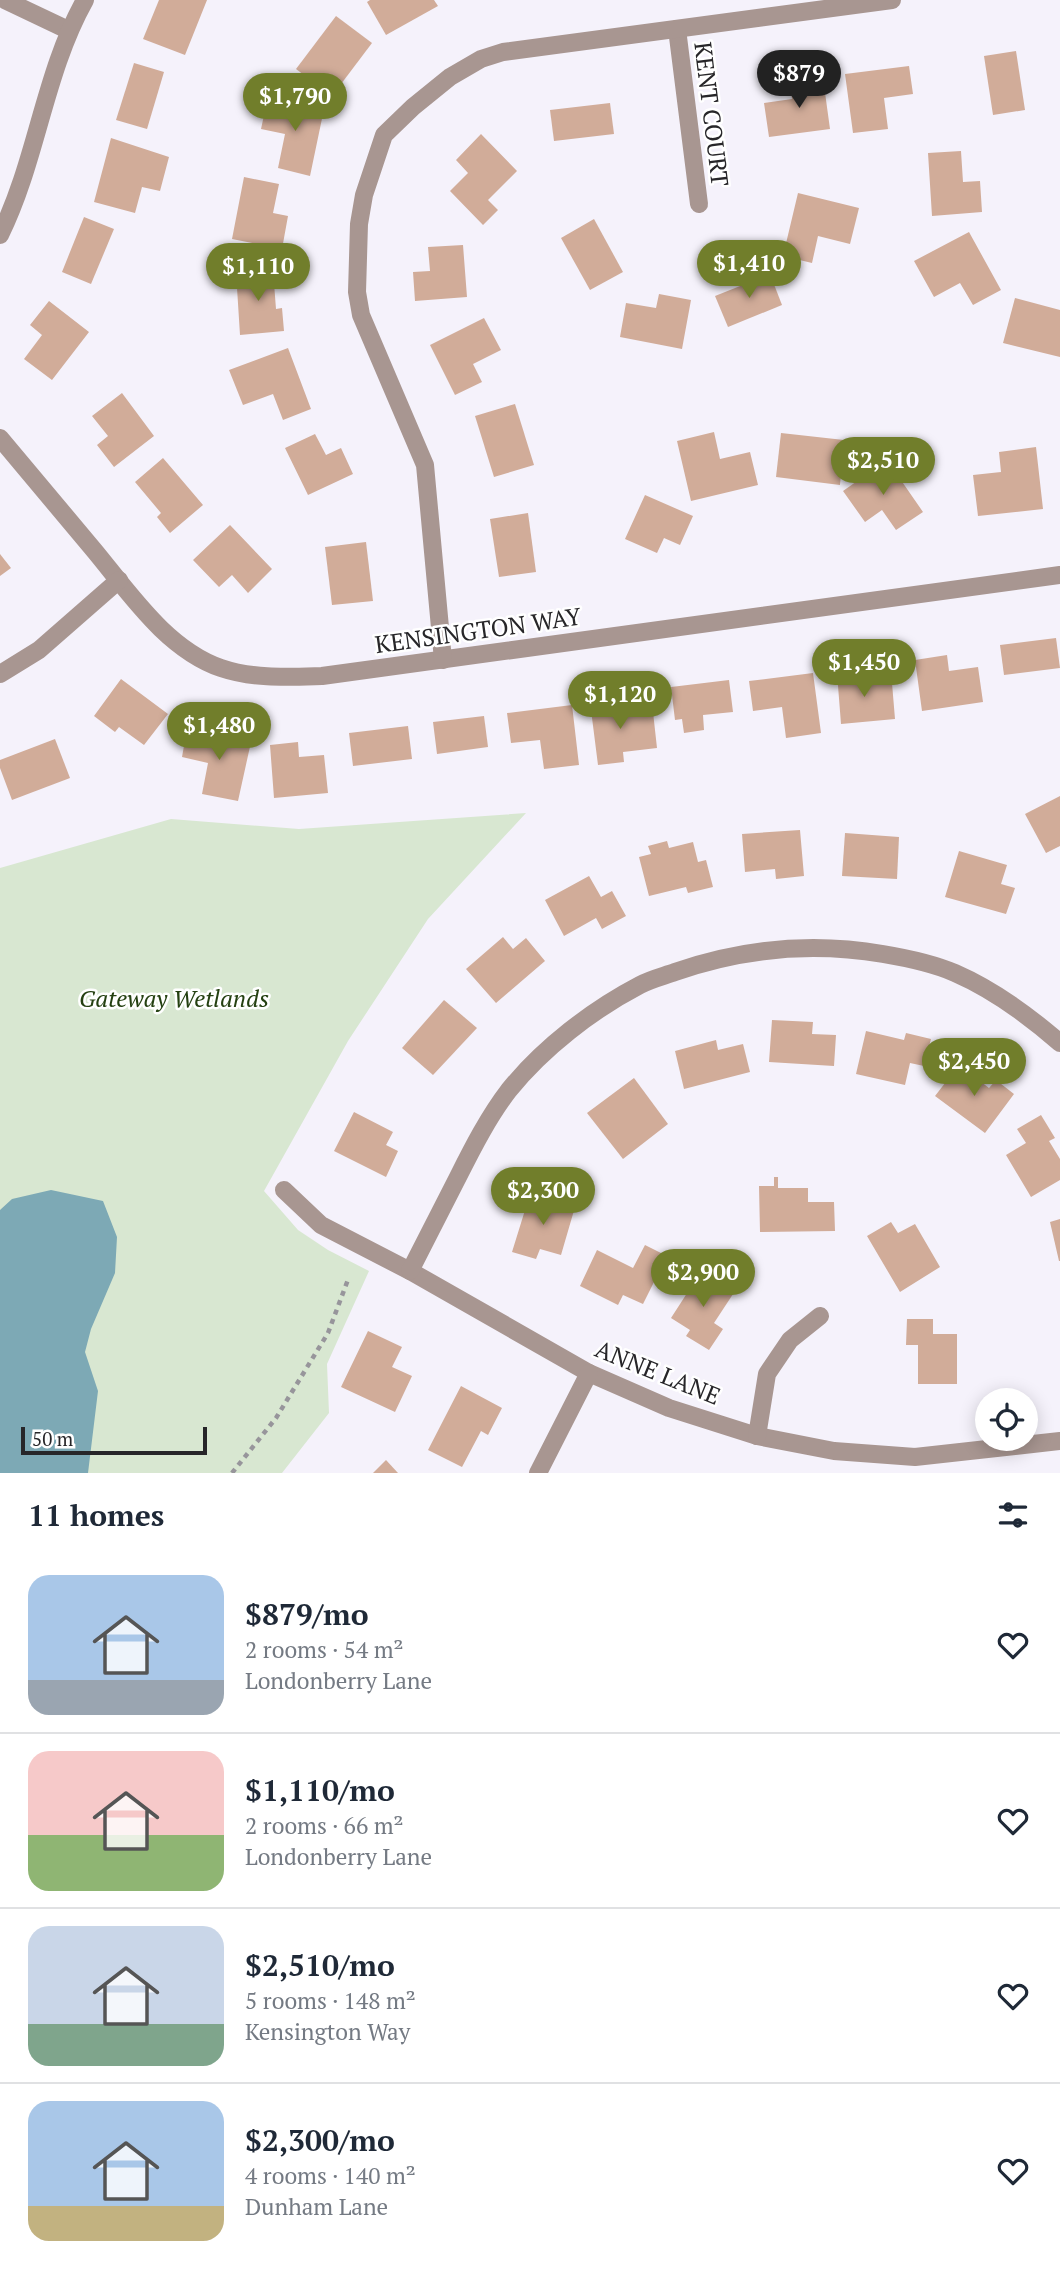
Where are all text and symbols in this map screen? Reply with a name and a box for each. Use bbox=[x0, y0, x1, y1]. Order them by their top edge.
street label: KENT COURT bbox=[687, 40, 737, 188]
pin: $879 bbox=[758, 50, 840, 110]
text: $879 bbox=[773, 57, 825, 88]
pin: $1,790 bbox=[238, 74, 352, 133]
text: $1,790 bbox=[259, 80, 331, 111]
pin: $1,410 bbox=[692, 240, 806, 300]
pin: $1,110 bbox=[201, 244, 315, 303]
text: $1,410 bbox=[713, 247, 785, 278]
text: $1,110 bbox=[222, 250, 294, 281]
pin: $2,510 bbox=[826, 438, 940, 497]
text: $2,510 bbox=[847, 444, 919, 475]
street label: KENSINGTON WAY bbox=[373, 600, 584, 660]
pin: $1,450 bbox=[807, 640, 921, 699]
text: $1,450 bbox=[828, 646, 900, 677]
pin: $1,120 bbox=[563, 672, 677, 731]
text: $1,120 bbox=[584, 678, 656, 709]
pin: $1,480 bbox=[162, 702, 276, 762]
text: $1,480 bbox=[183, 709, 255, 740]
park label: Gateway Wetlands bbox=[79, 982, 269, 1014]
pin: $2,450 bbox=[917, 1038, 1031, 1098]
text: $2,450 bbox=[938, 1045, 1010, 1076]
pin: $2,300 bbox=[486, 1168, 600, 1227]
text: $2,300 bbox=[507, 1174, 579, 1205]
pin: $2,900 bbox=[646, 1250, 760, 1309]
text: $2,900 bbox=[667, 1256, 739, 1287]
street label: ANNE LANE bbox=[591, 1332, 725, 1412]
map controls bbox=[975, 1388, 1038, 1451]
button: locate bbox=[975, 1388, 1038, 1451]
scale bar bbox=[21, 1424, 206, 1456]
text: 50 m bbox=[32, 1426, 73, 1451]
text: 11 homes bbox=[28, 1495, 164, 1535]
icon: filters bbox=[994, 1496, 1032, 1534]
text: $879/mo bbox=[245, 1594, 369, 1634]
icon: home bbox=[84, 1603, 168, 1687]
icon: heart bbox=[994, 1626, 1032, 1664]
text: 2 rooms · 54 m² bbox=[245, 1634, 404, 1665]
text: Londonberry Lane bbox=[245, 1665, 432, 1696]
text: $1,110/mo bbox=[245, 1770, 395, 1810]
icon: home bbox=[84, 1779, 168, 1863]
icon: heart bbox=[994, 1802, 1032, 1840]
text: 2 rooms · 66 m² bbox=[245, 1810, 404, 1841]
text: Londonberry Lane bbox=[245, 1841, 432, 1872]
text: $2,510/mo bbox=[245, 1945, 395, 1985]
icon: home bbox=[84, 1954, 168, 2038]
icon: heart bbox=[994, 1977, 1032, 2015]
text: 5 rooms · 148 m² bbox=[245, 1985, 416, 2016]
text: Kensington Way bbox=[245, 2016, 410, 2047]
text: $2,300/mo bbox=[245, 2120, 395, 2160]
icon: home bbox=[84, 2129, 168, 2213]
icon: heart bbox=[994, 2152, 1032, 2190]
text: 4 rooms · 140 m² bbox=[245, 2160, 416, 2191]
text: Dunham Lane bbox=[245, 2191, 388, 2222]

